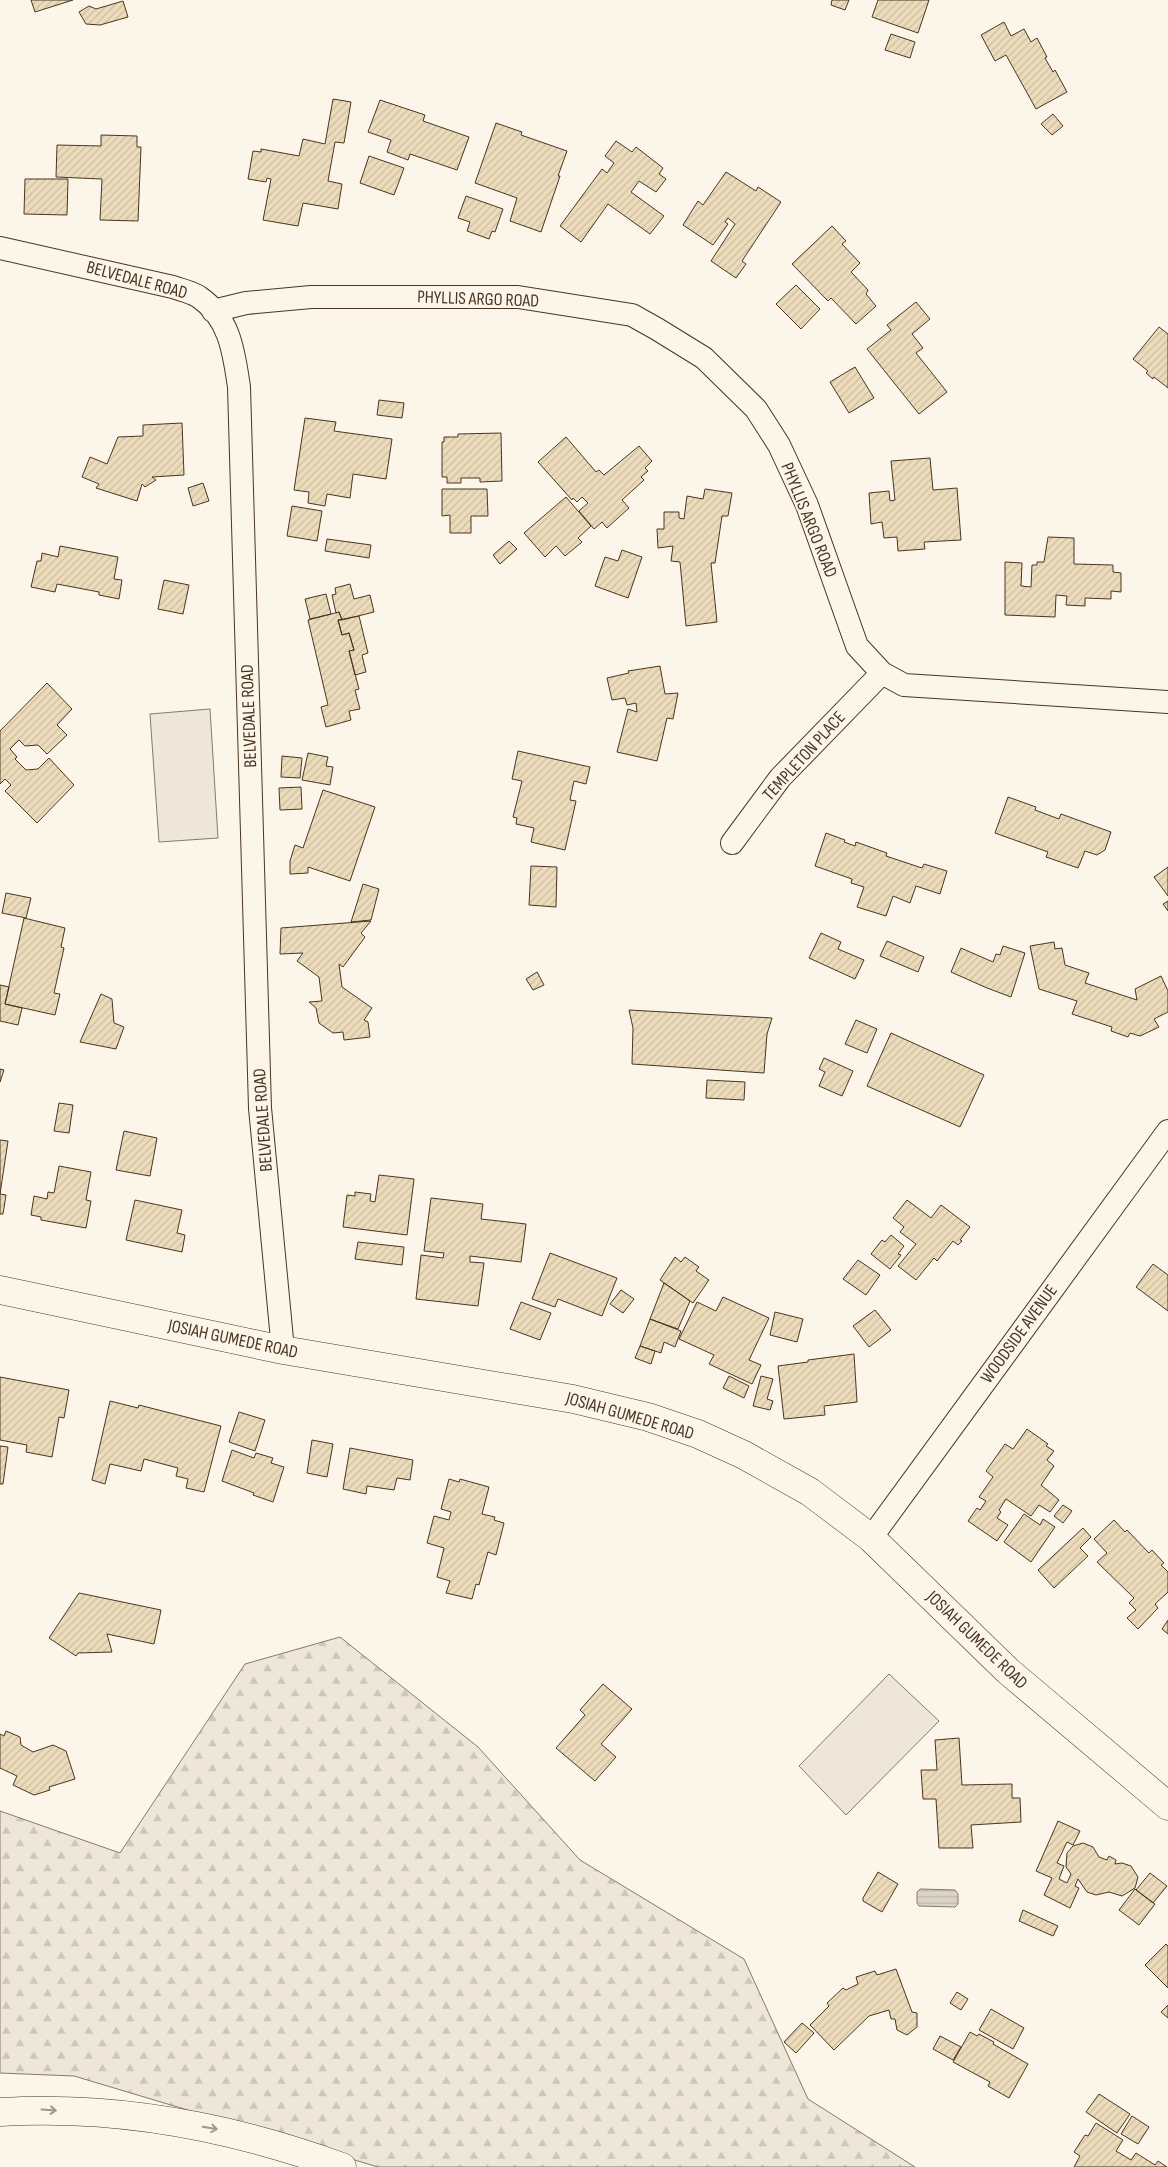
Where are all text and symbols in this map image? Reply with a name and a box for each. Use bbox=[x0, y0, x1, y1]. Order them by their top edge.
street label: BELVEDALE ROAD bbox=[84, 256, 190, 304]
street label: PHYLLIS ARGO ROAD bbox=[417, 286, 539, 312]
street label: PHYLLIS ARGO ROAD bbox=[776, 460, 842, 580]
street label: BELVEDALE ROAD bbox=[237, 664, 261, 768]
street label: TEMPLETON PLACE bbox=[758, 707, 850, 805]
street label: BELVEDALE ROAD bbox=[249, 1068, 277, 1172]
street label: WOODSIDE AVENUE bbox=[976, 1281, 1062, 1387]
street label: JOSIAH GUMEDE ROAD bbox=[165, 1315, 300, 1363]
street label: JOSIAH GUMEDE ROAD bbox=[563, 1387, 696, 1444]
street label: JOSIAH GUMEDE ROAD bbox=[921, 1586, 1032, 1693]
one-way arrow bbox=[40, 2105, 56, 2114]
one-way arrow bbox=[202, 2124, 218, 2133]

